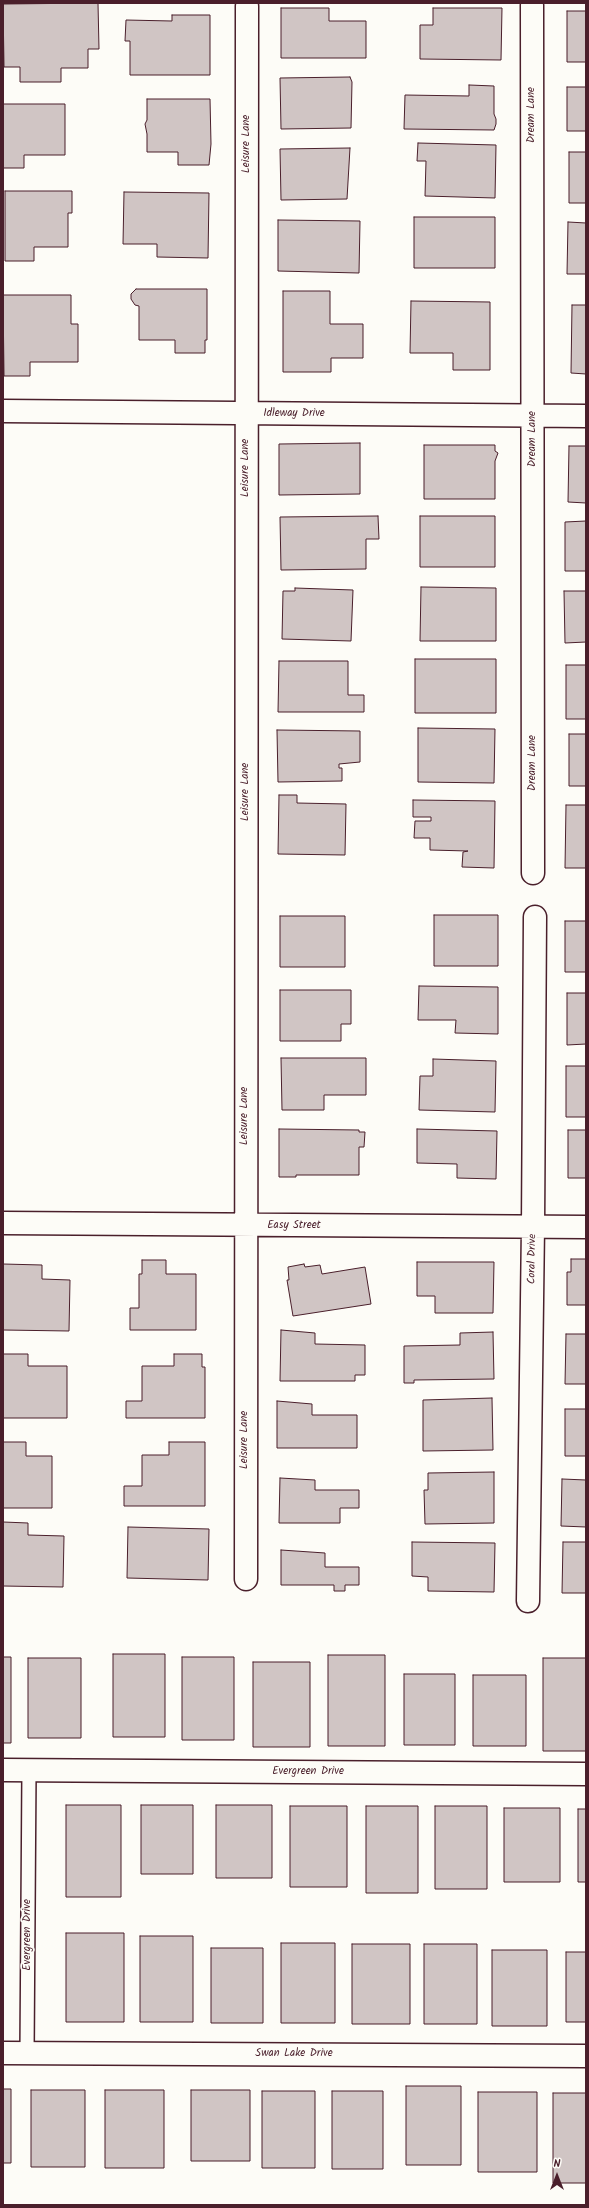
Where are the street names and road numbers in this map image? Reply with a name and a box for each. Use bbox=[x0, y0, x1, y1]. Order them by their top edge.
street label: Dream Lane bbox=[525, 87, 539, 143]
street label: Leisure Lane bbox=[240, 115, 254, 173]
street label: Idleway Drive bbox=[263, 407, 325, 421]
street label: Dream Lane bbox=[526, 411, 540, 467]
street label: Leisure Lane bbox=[239, 439, 253, 497]
street label: Dream Lane bbox=[526, 735, 540, 791]
street label: Leisure Lane bbox=[239, 763, 253, 821]
street label: Leisure Lane bbox=[238, 1087, 252, 1145]
street label: Easy Street bbox=[267, 1219, 321, 1233]
street label: Coral Drive bbox=[526, 1234, 540, 1284]
street label: Leisure Lane bbox=[238, 1411, 252, 1469]
street label: Evergreen Drive bbox=[272, 1765, 344, 1779]
street label: Evergreen Drive bbox=[21, 1899, 35, 1971]
street label: Swan Lake Drive bbox=[255, 2047, 333, 2061]

